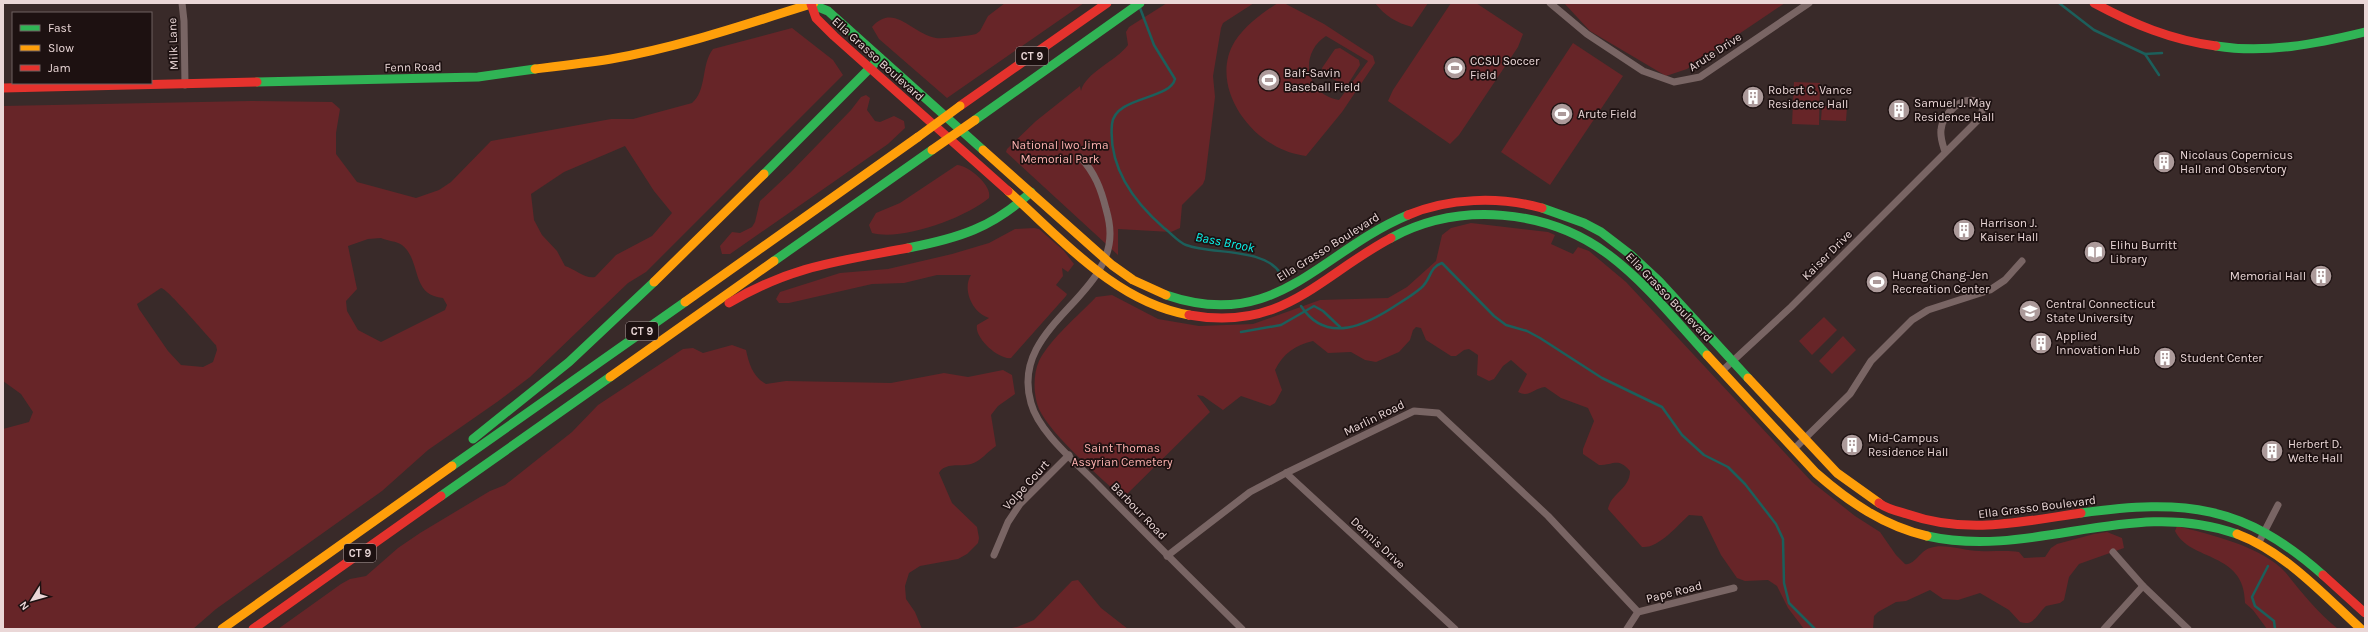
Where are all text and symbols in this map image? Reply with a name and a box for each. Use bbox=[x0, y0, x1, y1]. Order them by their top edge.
legend bbox=[12, 12, 152, 84]
street label: Ella Grasso Boulevard bbox=[829, 14, 927, 104]
street label: Milk Lane bbox=[165, 18, 181, 70]
text: Fast bbox=[48, 21, 72, 35]
street label: Arute Drive bbox=[1686, 30, 1744, 74]
text: Slow bbox=[48, 41, 74, 55]
road number: CT 9 bbox=[1016, 47, 1048, 65]
place label: CCSU Soccer Field bbox=[1470, 54, 1540, 82]
sports icon: CCSU Soccer Field bbox=[1442, 55, 1468, 81]
street label: Fenn Road bbox=[384, 60, 442, 74]
text: Jam bbox=[48, 61, 71, 75]
place label: Balf-Savin Baseball Field bbox=[1284, 66, 1360, 94]
sports icon: Balf-Savin Baseball Field bbox=[1256, 67, 1282, 93]
place label: Robert C. Vance Residence Hall bbox=[1768, 83, 1852, 111]
building icon: Robert C. Vance Residence Hall bbox=[1740, 84, 1766, 110]
place label: Samuel J. May Residence Hall bbox=[1914, 96, 1994, 124]
building icon: Samuel J. May Residence Hall bbox=[1886, 97, 1912, 123]
sports icon: Arute Field bbox=[1549, 101, 1575, 127]
place label: Arute Field bbox=[1578, 107, 1637, 121]
park label: National Iwo Jima Memorial Park bbox=[1011, 138, 1109, 166]
place label: Nicolaus Copernicus Hall and Observtory bbox=[2180, 148, 2293, 176]
building icon: Nicolaus Copernicus Hall and Observtory bbox=[2151, 149, 2177, 175]
street label: Ella Grasso Boulevard bbox=[1274, 210, 1382, 284]
place label: Harrison J. Kaiser Hall bbox=[1980, 216, 2038, 244]
building icon: Harrison J. Kaiser Hall bbox=[1951, 217, 1977, 243]
street label: Kaiser Drive bbox=[1799, 227, 1855, 283]
water label: Bass Brook bbox=[1194, 229, 1256, 255]
place label: Elihu Burritt Library bbox=[2110, 238, 2178, 266]
library icon: Elihu Burritt Library bbox=[2082, 239, 2108, 265]
street label: Ella Grasso Boulevard bbox=[1623, 250, 1715, 344]
building icon: Memorial Hall bbox=[2308, 263, 2334, 289]
place label: Huang Chang-Jen Recreation Center bbox=[1892, 268, 1990, 296]
sports icon: Huang Chang-Jen Recreation Center bbox=[1864, 269, 1890, 295]
place label: Memorial Hall bbox=[2230, 269, 2306, 283]
place label: Central Connecticut State University bbox=[2046, 297, 2156, 325]
school or university icon: Central Connecticut State University bbox=[2017, 298, 2043, 324]
road number: CT 9 bbox=[626, 322, 658, 340]
place label: Applied Innovation Hub bbox=[2056, 329, 2140, 357]
building icon: Applied Innovation Hub bbox=[2028, 330, 2054, 356]
building icon: Student Center bbox=[2152, 345, 2178, 371]
place label: Student Center bbox=[2180, 351, 2263, 365]
street label: Marlin Road bbox=[1341, 397, 1407, 439]
place label: Mid-Campus Residence Hall bbox=[1868, 431, 1948, 459]
building icon: Mid-Campus Residence Hall bbox=[1839, 432, 1865, 458]
place label: Herbert D. Welte Hall bbox=[2288, 437, 2343, 465]
building icon: Herbert D. Welte Hall bbox=[2259, 438, 2285, 464]
park label: Saint Thomas Assyrian Cemetery bbox=[1072, 441, 1173, 469]
street label: Volpe Court bbox=[1000, 457, 1052, 513]
street label: Barbour Road bbox=[1108, 479, 1170, 543]
street label: Ella Grasso Boulevard bbox=[1977, 493, 2097, 521]
street label: Dennis Drive bbox=[1348, 514, 1408, 572]
road number: CT 9 bbox=[344, 544, 376, 562]
street label: Pape Road bbox=[1645, 578, 1703, 606]
north arrow bbox=[12, 580, 52, 620]
text: N bbox=[17, 599, 32, 613]

